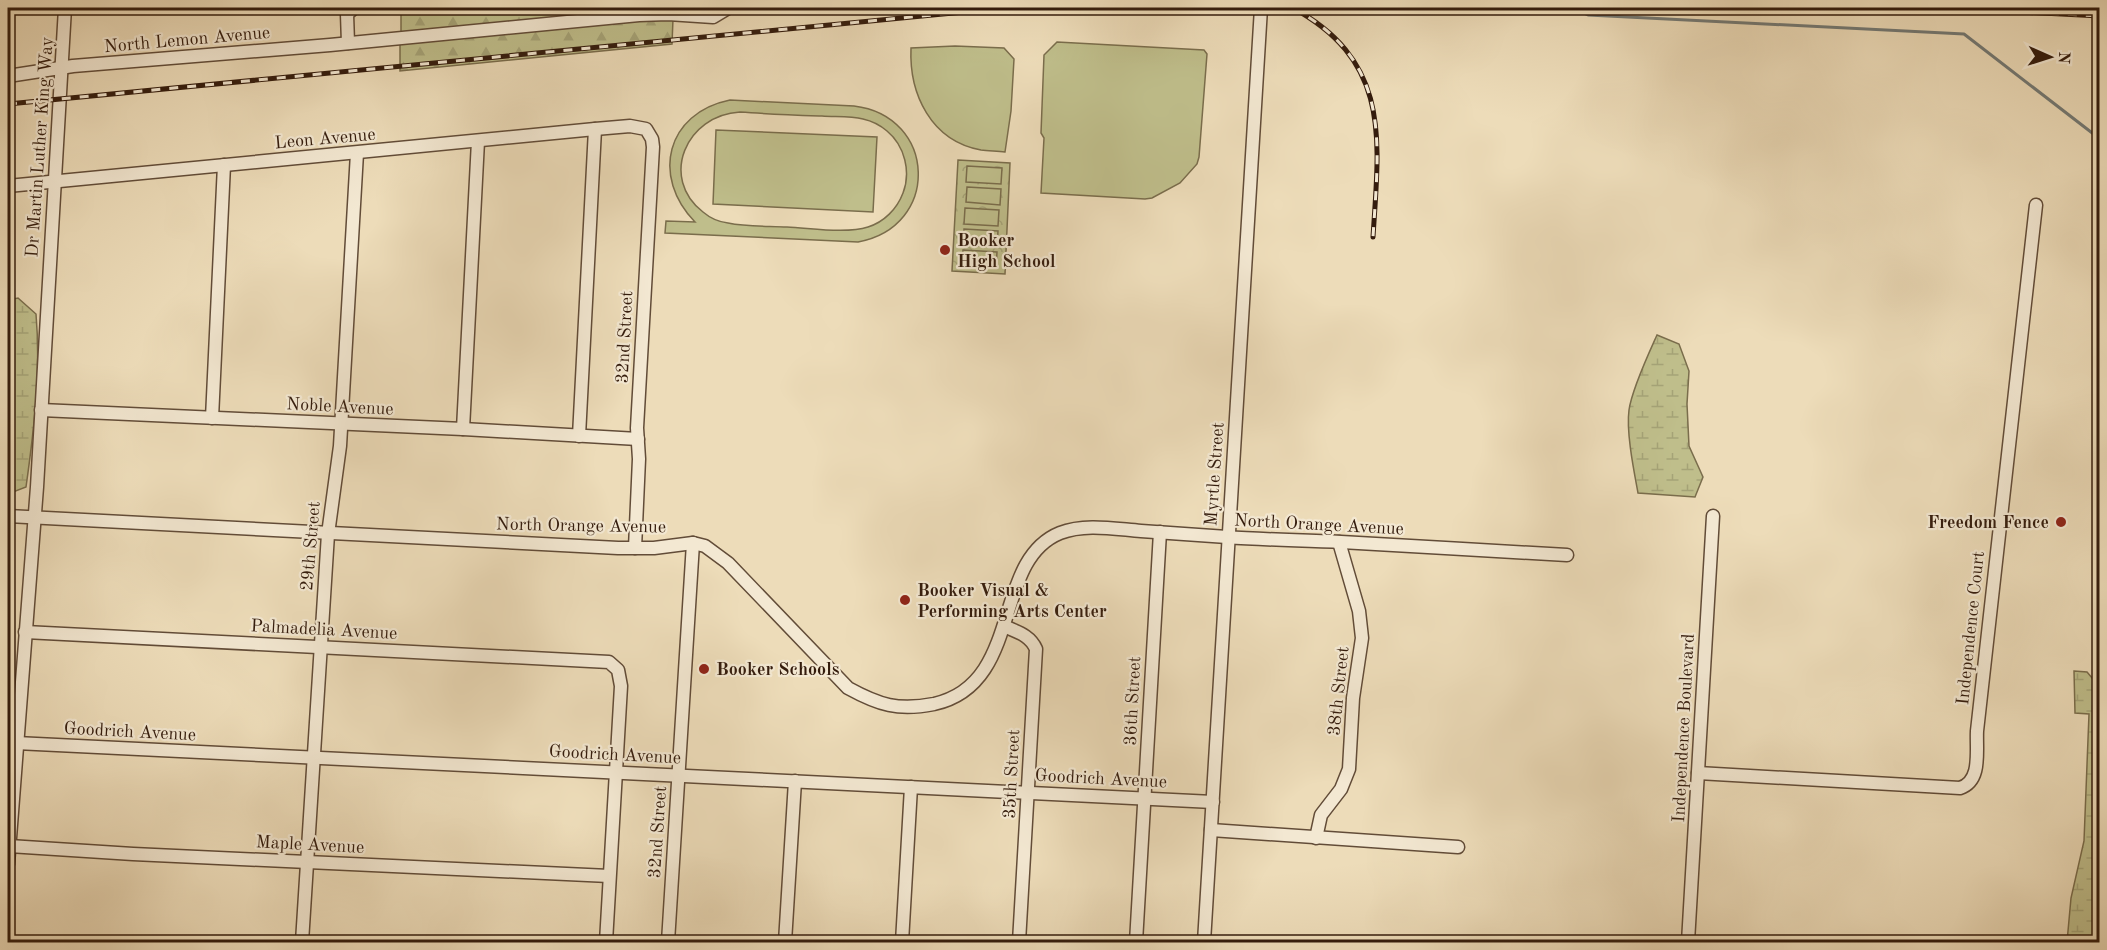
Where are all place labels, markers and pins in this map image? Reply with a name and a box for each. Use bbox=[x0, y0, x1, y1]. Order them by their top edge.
place label: Booker High School bbox=[957, 232, 1056, 271]
marker: Booker High School bbox=[938, 243, 952, 257]
place label: Freedom Fence bbox=[1927, 514, 2049, 532]
marker: Freedom Fence bbox=[2054, 515, 2068, 529]
place label: Booker Visual & Performing Arts Center bbox=[917, 582, 1107, 621]
marker: Booker Visual & Performing Arts Center bbox=[898, 593, 912, 607]
place label: Booker Schools bbox=[716, 661, 840, 679]
marker: Booker Schools bbox=[697, 662, 711, 676]

